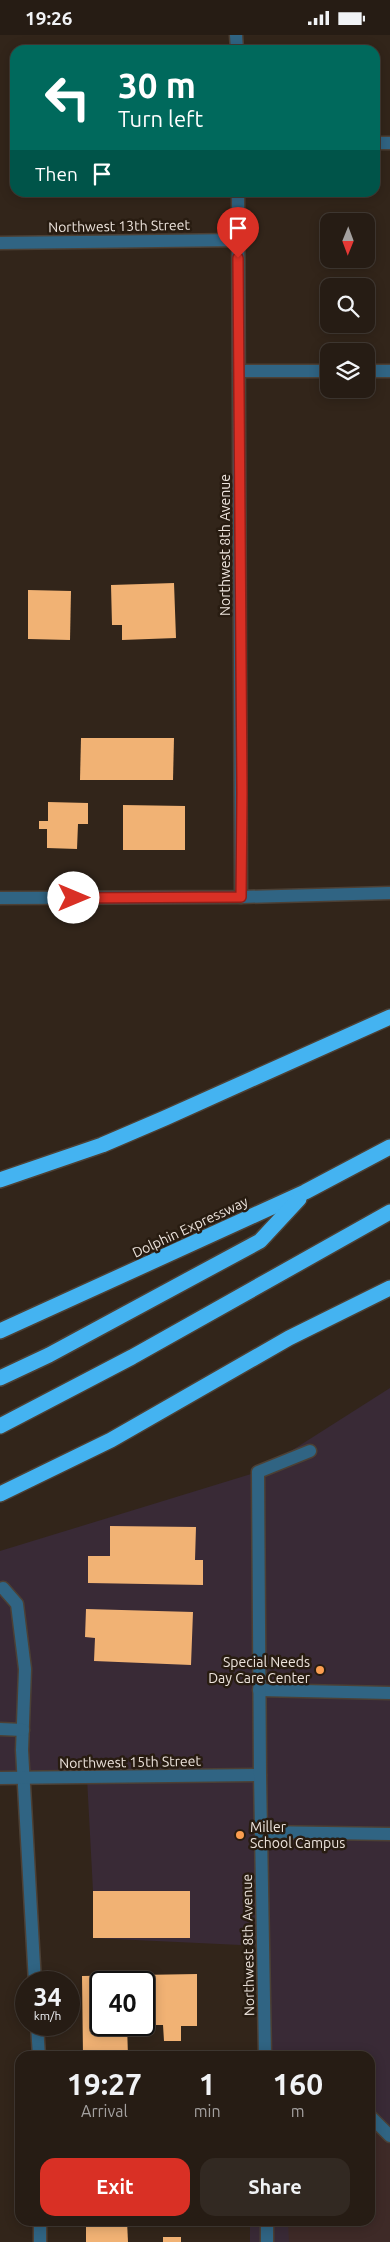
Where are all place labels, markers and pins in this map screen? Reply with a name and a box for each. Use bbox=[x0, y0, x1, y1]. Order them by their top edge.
pin bbox=[217, 207, 259, 258]
place label: Special Needs Day Care Center bbox=[208, 1654, 311, 1686]
marker: Special Needs Day Care Center bbox=[314, 1664, 326, 1676]
place label: Miller School Campus bbox=[250, 1819, 345, 1851]
marker: Miller School Campus bbox=[234, 1829, 246, 1841]

